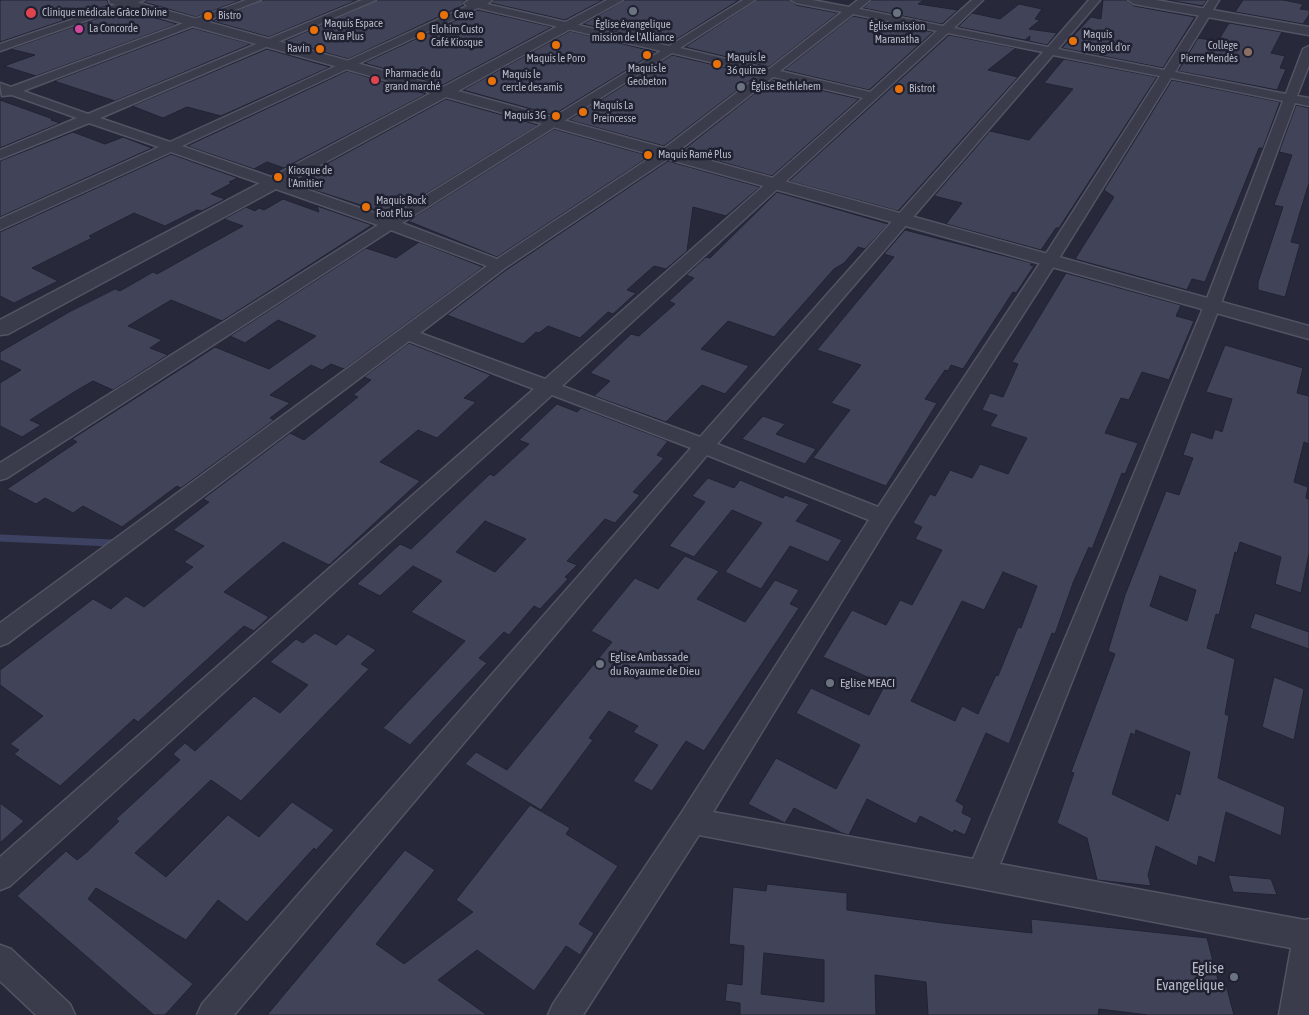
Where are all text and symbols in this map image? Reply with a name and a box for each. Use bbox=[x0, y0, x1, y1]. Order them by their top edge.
marker: Église évangelique mission de l'Alliance bbox=[627, 5, 639, 17]
marker: Clinique médicale Grâce Divine bbox=[24, 6, 38, 20]
place label: Clinique médicale Grâce Divine bbox=[42, 6, 167, 20]
marker: Église mission Maranatha bbox=[891, 7, 903, 19]
place label: Cave bbox=[454, 8, 473, 22]
place label: Bistro bbox=[218, 9, 241, 23]
marker: Cave bbox=[438, 9, 450, 21]
marker: Bistro bbox=[202, 10, 214, 22]
place label: Maquis Espace Wara Plus bbox=[324, 17, 383, 43]
place label: Église évangelique mission de l'Alliance bbox=[592, 18, 674, 44]
place label: Église mission Maranatha bbox=[869, 20, 925, 46]
place label: La Concorde bbox=[89, 22, 138, 36]
marker: La Concorde bbox=[73, 23, 85, 35]
place label: Elohim Custo Café Kiosque bbox=[431, 23, 483, 49]
marker: Maquis Espace Wara Plus bbox=[308, 24, 320, 36]
place label: Maquis Mongol d'or bbox=[1083, 28, 1130, 54]
marker: Elohim Custo Café Kiosque bbox=[415, 30, 427, 42]
marker: Maquis Mongol d'or bbox=[1067, 35, 1079, 47]
marker: Maquis le Poro bbox=[550, 39, 562, 51]
place label: Collège Pierre Mendès bbox=[1181, 39, 1238, 65]
place label: Ravin bbox=[287, 42, 310, 56]
marker: Ravin bbox=[314, 43, 326, 55]
marker: Collège Pierre Mendès bbox=[1242, 46, 1254, 58]
marker: Maquis le Geobeton bbox=[641, 49, 653, 61]
place label: Maquis le 36 quinze bbox=[727, 51, 766, 77]
place label: Maquis le Poro bbox=[526, 52, 586, 66]
marker: Maquis le 36 quinze bbox=[711, 58, 723, 70]
place label: Maquis le Geobeton bbox=[627, 62, 667, 88]
place label: Pharmacie du grand marché bbox=[385, 67, 441, 93]
place label: Maquis le cercle des amis bbox=[502, 68, 563, 94]
marker: Pharmacie du grand marché bbox=[369, 74, 381, 86]
marker: Maquis le cercle des amis bbox=[486, 75, 498, 87]
place label: Église Bethlehem bbox=[751, 80, 821, 94]
marker: Église Bethlehem bbox=[735, 81, 747, 93]
place label: Bistrot bbox=[909, 82, 935, 96]
marker: Bistrot bbox=[893, 83, 905, 95]
place label: Maquis La Preincesse bbox=[593, 99, 636, 125]
marker: Maquis La Preincesse bbox=[577, 106, 589, 118]
place label: Maquis 3G bbox=[504, 109, 546, 123]
marker: Maquis 3G bbox=[550, 110, 562, 122]
place label: Maquis Ramé Plus bbox=[658, 148, 731, 162]
marker: Maquis Ramé Plus bbox=[642, 149, 654, 161]
place label: Kiosque de l'Amitier bbox=[288, 164, 332, 190]
marker: Kiosque de l'Amitier bbox=[272, 171, 284, 183]
place label: Maquis Bock Foot Plus bbox=[376, 194, 426, 220]
marker: Maquis Bock Foot Plus bbox=[360, 201, 372, 213]
place label: Eglise Ambassade du Royaume de Dieu bbox=[610, 650, 700, 678]
marker: Eglise Ambassade du Royaume de Dieu bbox=[594, 658, 606, 670]
place label: Eglise MEACI bbox=[840, 676, 895, 690]
marker: Eglise MEACI bbox=[824, 677, 836, 689]
place label: Eglise Evangelique bbox=[1156, 959, 1224, 994]
marker: Eglise Evangelique bbox=[1228, 971, 1240, 983]

